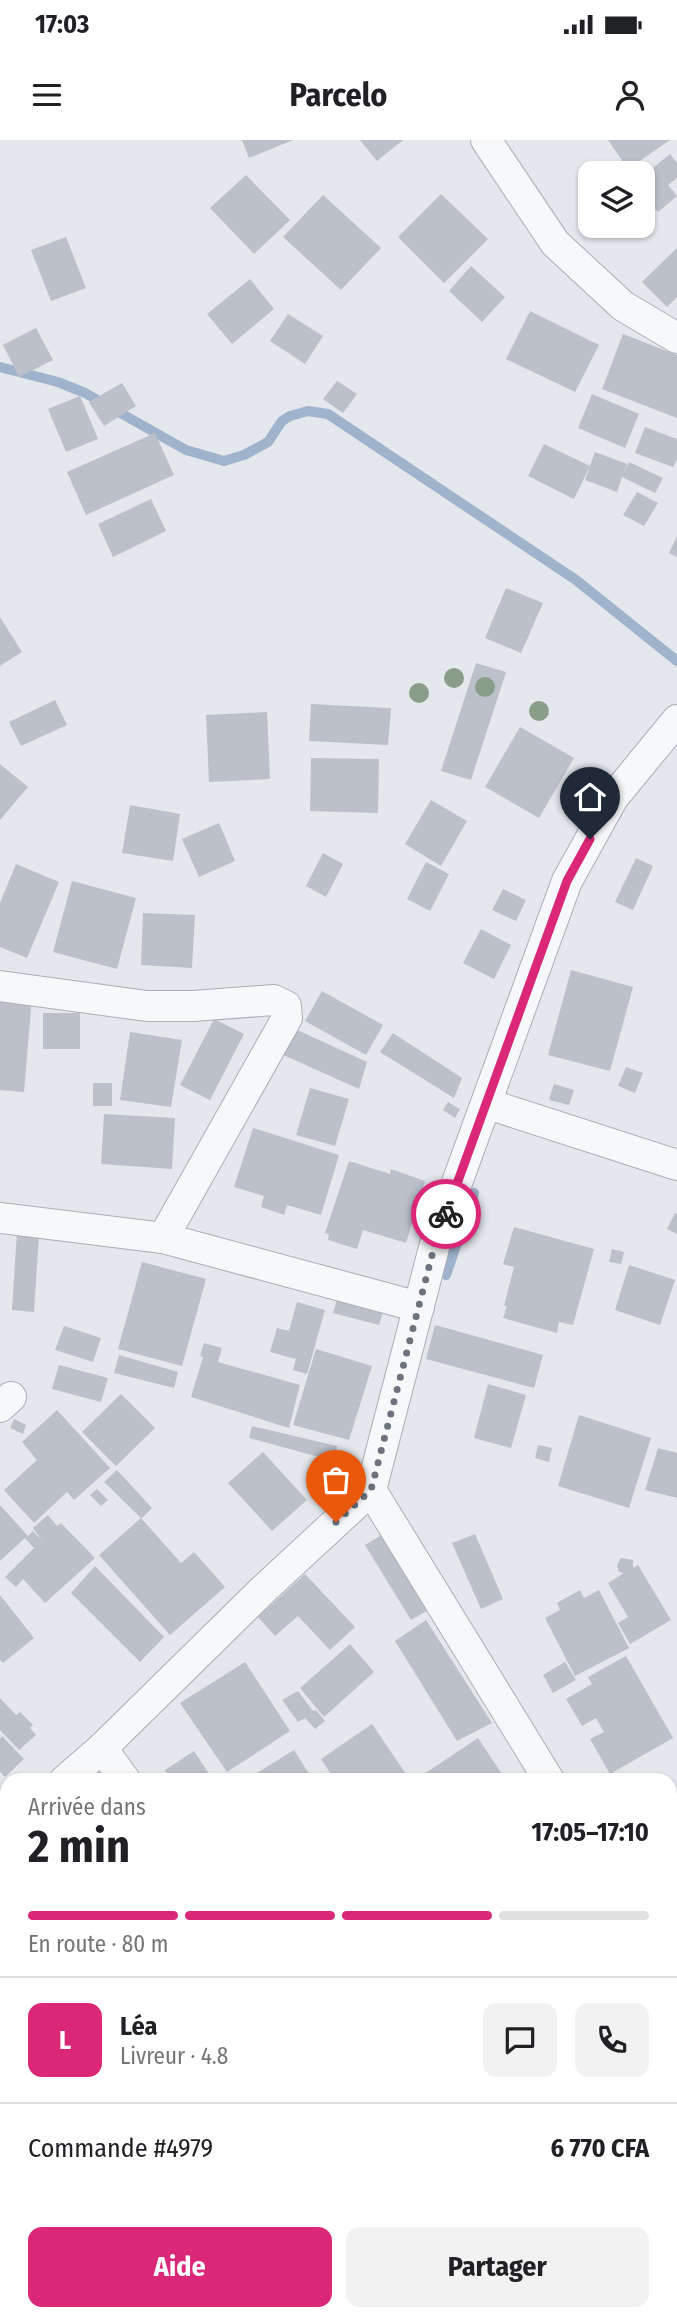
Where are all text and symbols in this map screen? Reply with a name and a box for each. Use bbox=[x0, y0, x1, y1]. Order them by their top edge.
text: 17:03 bbox=[35, 9, 89, 40]
icon: menu bbox=[28, 76, 66, 114]
text: Parcelo bbox=[290, 76, 387, 114]
icon: person bbox=[611, 76, 649, 114]
map controls bbox=[578, 161, 655, 238]
button: layers bbox=[578, 161, 655, 238]
pin bbox=[560, 767, 620, 839]
icon: home bbox=[571, 778, 609, 816]
courier bbox=[411, 1179, 481, 1249]
icon: bike bbox=[427, 1195, 465, 1233]
pin bbox=[306, 1450, 366, 1522]
icon: bag bbox=[317, 1461, 355, 1499]
text: Arrivée dans bbox=[28, 1793, 146, 1821]
text: 17:05–17:10 bbox=[531, 1817, 649, 1848]
text: 2 min bbox=[28, 1819, 130, 1874]
text: En route · 80 m bbox=[28, 1930, 168, 1958]
button: chat bbox=[483, 2003, 557, 2077]
button: phone bbox=[575, 2003, 649, 2077]
text: Léa bbox=[120, 2011, 157, 2042]
text: L bbox=[59, 2025, 71, 2056]
text: Livreur · 4.8 bbox=[120, 2042, 228, 2070]
text: Commande #4979 bbox=[28, 2133, 213, 2164]
text: 6 770 CFA bbox=[550, 2133, 649, 2164]
button: Aide bbox=[28, 2227, 332, 2307]
button: Partager bbox=[346, 2227, 649, 2307]

